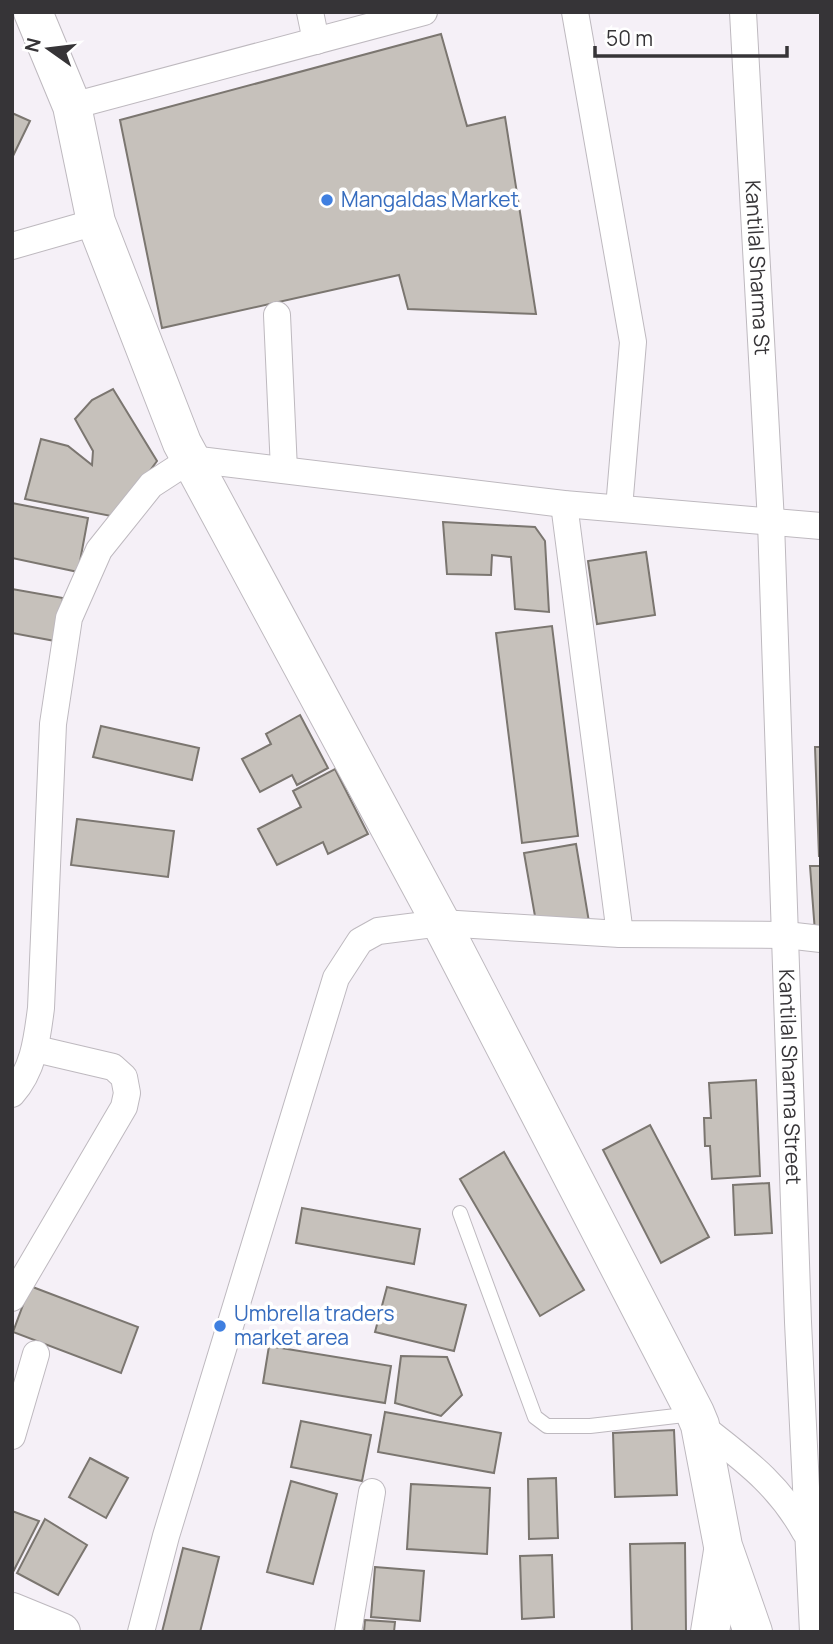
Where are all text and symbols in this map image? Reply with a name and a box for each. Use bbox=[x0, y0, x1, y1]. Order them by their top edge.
north arrow bbox=[14, 14, 84, 84]
scale bar bbox=[595, 14, 788, 58]
text: 50 m bbox=[606, 24, 653, 52]
text: N bbox=[18, 35, 47, 55]
street label: Kantilal Sharma St bbox=[739, 179, 777, 356]
place label: Mangaldas Market bbox=[341, 185, 519, 213]
marker: Mangaldas Market bbox=[319, 192, 335, 208]
street label: Kantilal Sharma Street bbox=[773, 969, 808, 1185]
place label: Umbrella traders market area bbox=[234, 1299, 394, 1351]
marker: Umbrella traders market area bbox=[212, 1318, 228, 1334]

